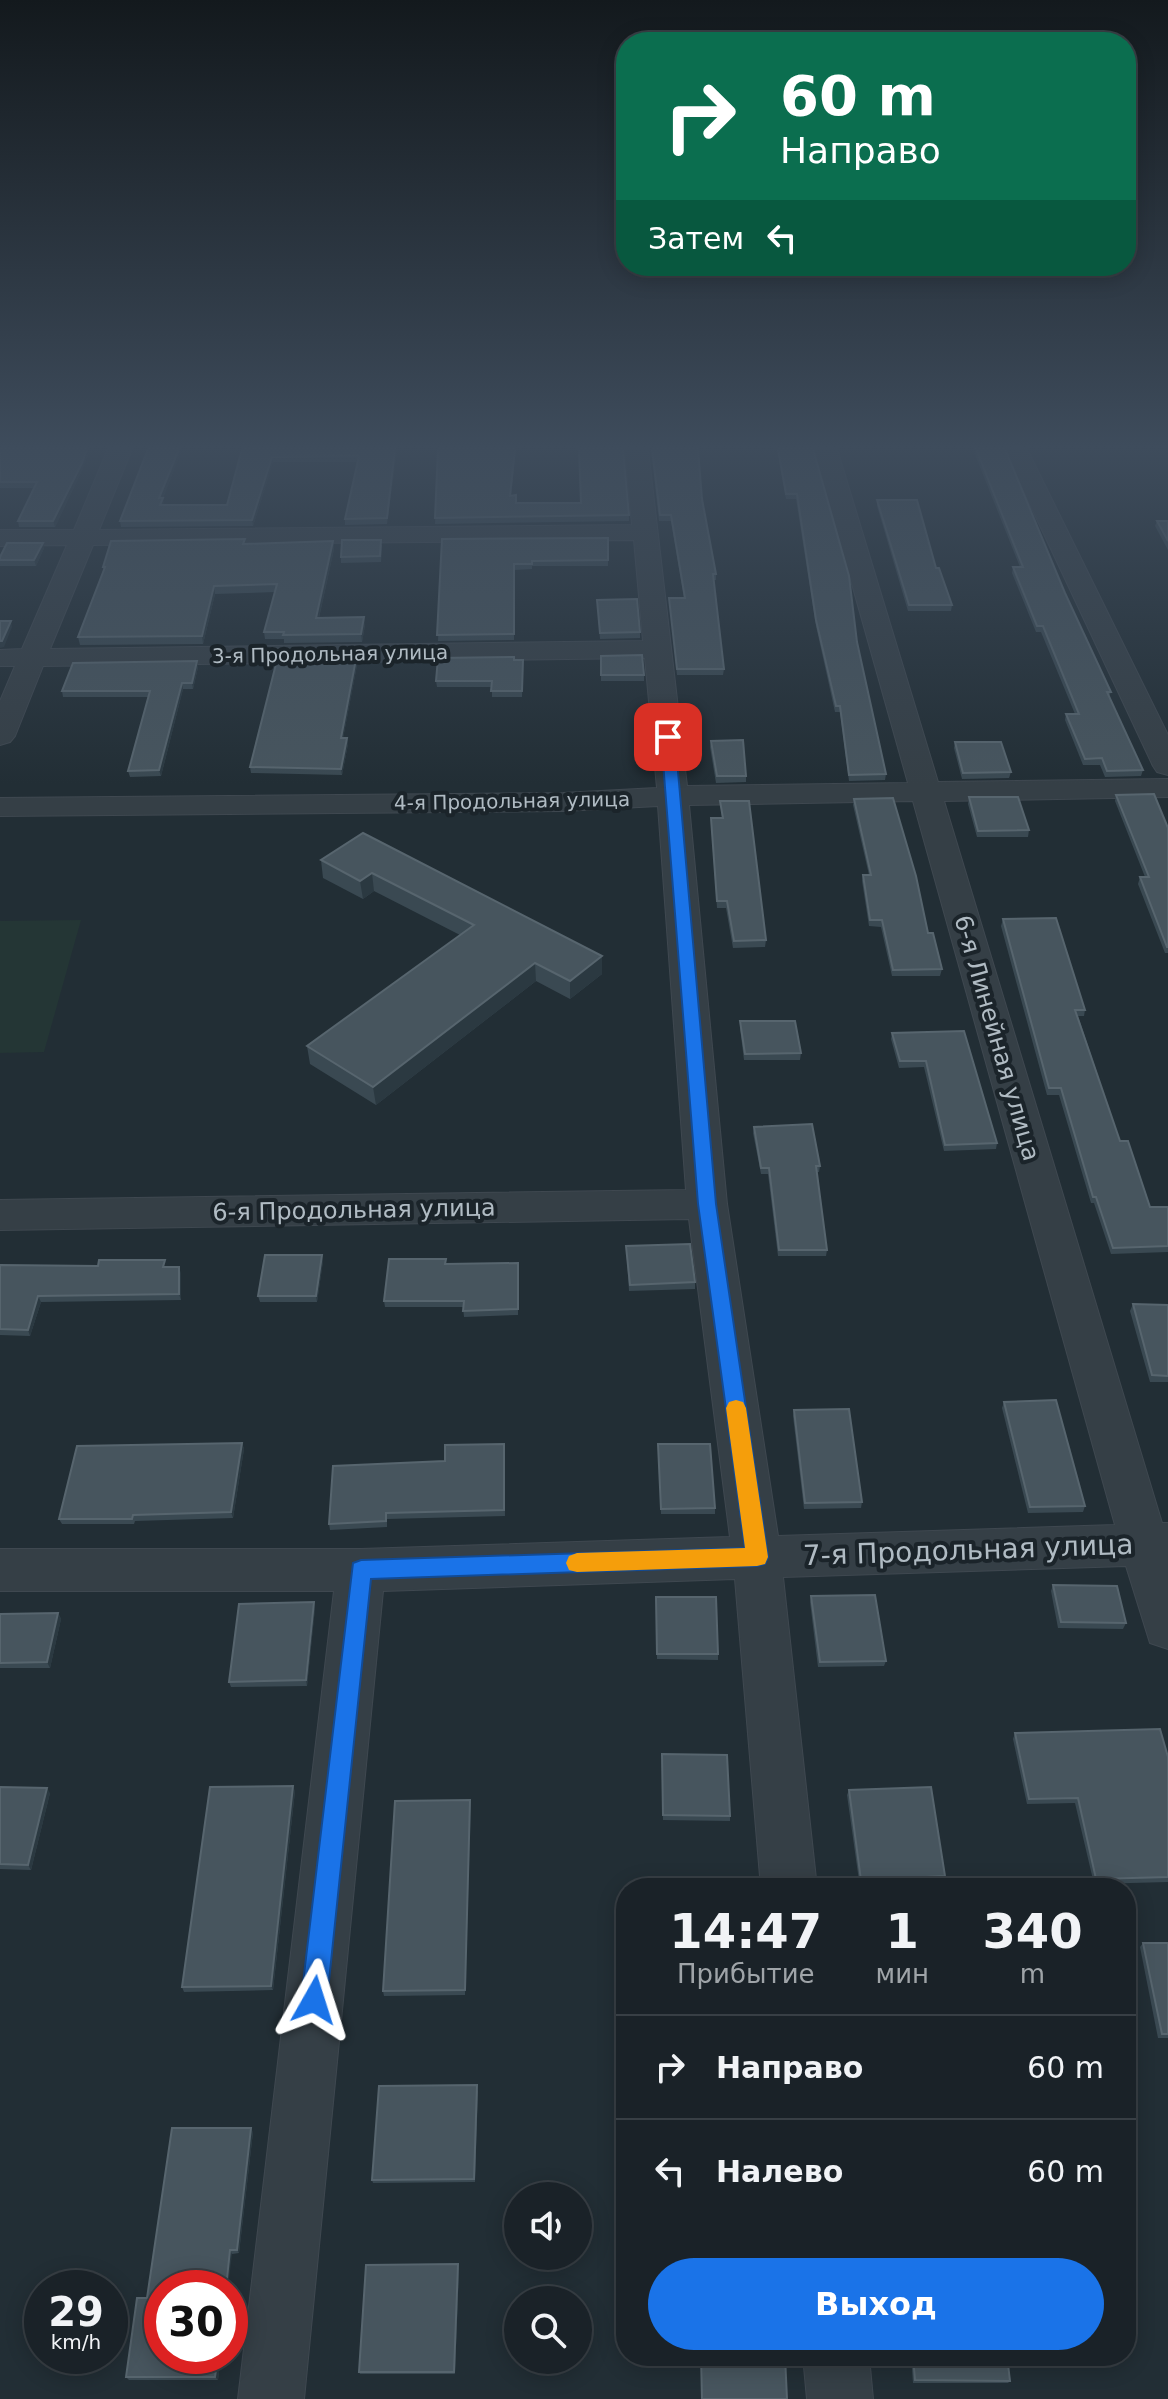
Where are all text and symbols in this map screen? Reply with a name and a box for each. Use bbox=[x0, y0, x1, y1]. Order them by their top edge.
text: 60 m bbox=[780, 63, 936, 128]
icon: right bbox=[648, 64, 752, 168]
text: Направо bbox=[780, 130, 941, 171]
icon: left bbox=[760, 216, 804, 260]
text: Затем bbox=[648, 221, 744, 256]
street label: 3-я Продольная улица bbox=[212, 640, 448, 668]
pin bbox=[634, 703, 702, 771]
icon: arrive bbox=[646, 715, 690, 759]
street label: 4-я Продольная улица bbox=[394, 787, 630, 815]
street label: 6-я Линейная улица bbox=[948, 912, 1046, 1164]
street label: 6-я Продольная улица bbox=[212, 1194, 496, 1226]
street label: 7-я Продольная улица bbox=[802, 1528, 1134, 1572]
text: 14:47 bbox=[669, 1903, 822, 1959]
text: 1 bbox=[886, 1903, 919, 1959]
text: 340 bbox=[982, 1903, 1083, 1959]
position arrow bbox=[272, 1958, 356, 2042]
text: Прибытие bbox=[677, 1959, 815, 1989]
text: мин bbox=[876, 1959, 929, 1989]
text: m bbox=[1020, 1959, 1045, 1989]
icon: right bbox=[648, 2045, 692, 2089]
text: Направо bbox=[716, 2050, 863, 2085]
text: 60 m bbox=[1027, 2050, 1104, 2085]
icon: left bbox=[648, 2149, 692, 2193]
text: Налево bbox=[716, 2154, 843, 2189]
text: 60 m bbox=[1027, 2154, 1104, 2189]
map controls bbox=[504, 2182, 592, 2374]
button: sound bbox=[504, 2182, 592, 2270]
button: Выход bbox=[648, 2258, 1104, 2350]
speed limit sign: 30 bbox=[144, 2270, 248, 2374]
button: search bbox=[504, 2286, 592, 2374]
text: 29 bbox=[48, 2289, 104, 2335]
text: km/h bbox=[51, 2330, 101, 2354]

